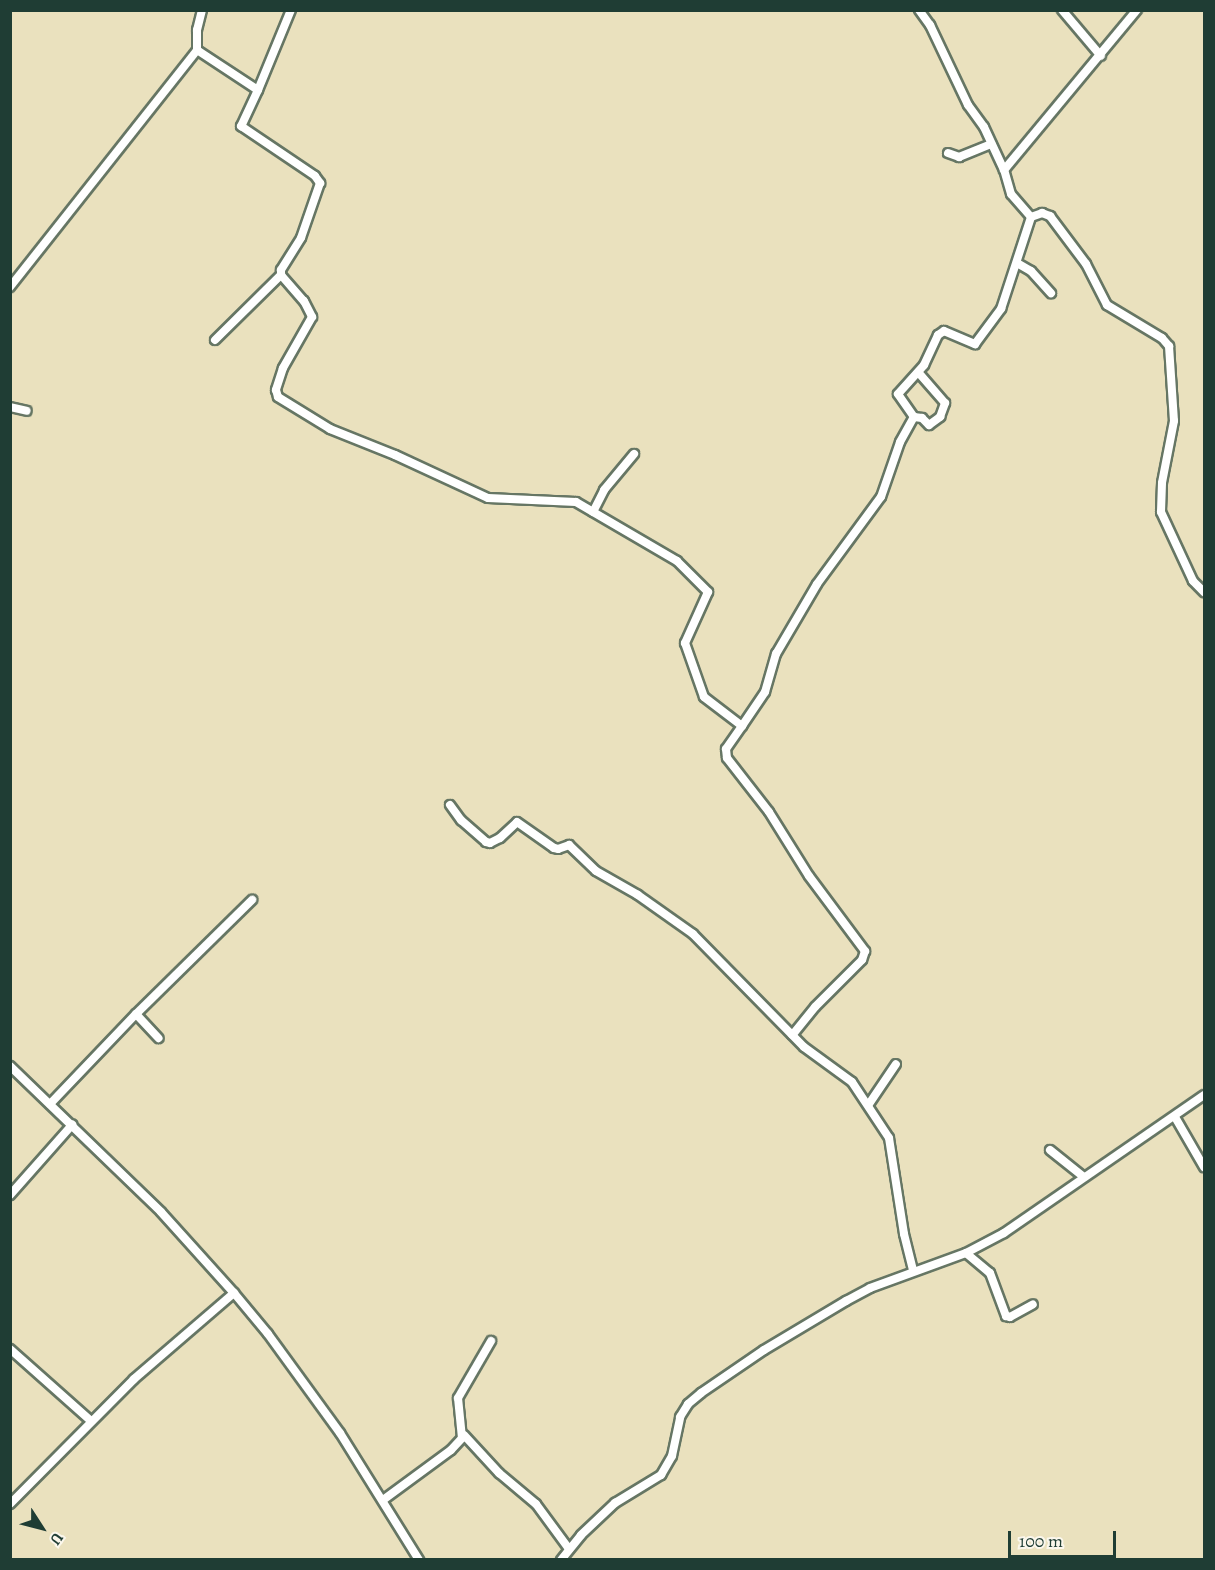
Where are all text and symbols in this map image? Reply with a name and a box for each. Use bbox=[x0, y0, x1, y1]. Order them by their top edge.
north arrow bbox=[12, 1498, 72, 1558]
scale bar bbox=[1011, 1519, 1119, 1557]
text: U bbox=[45, 1528, 69, 1549]
text: 100 m bbox=[1019, 1529, 1063, 1553]

